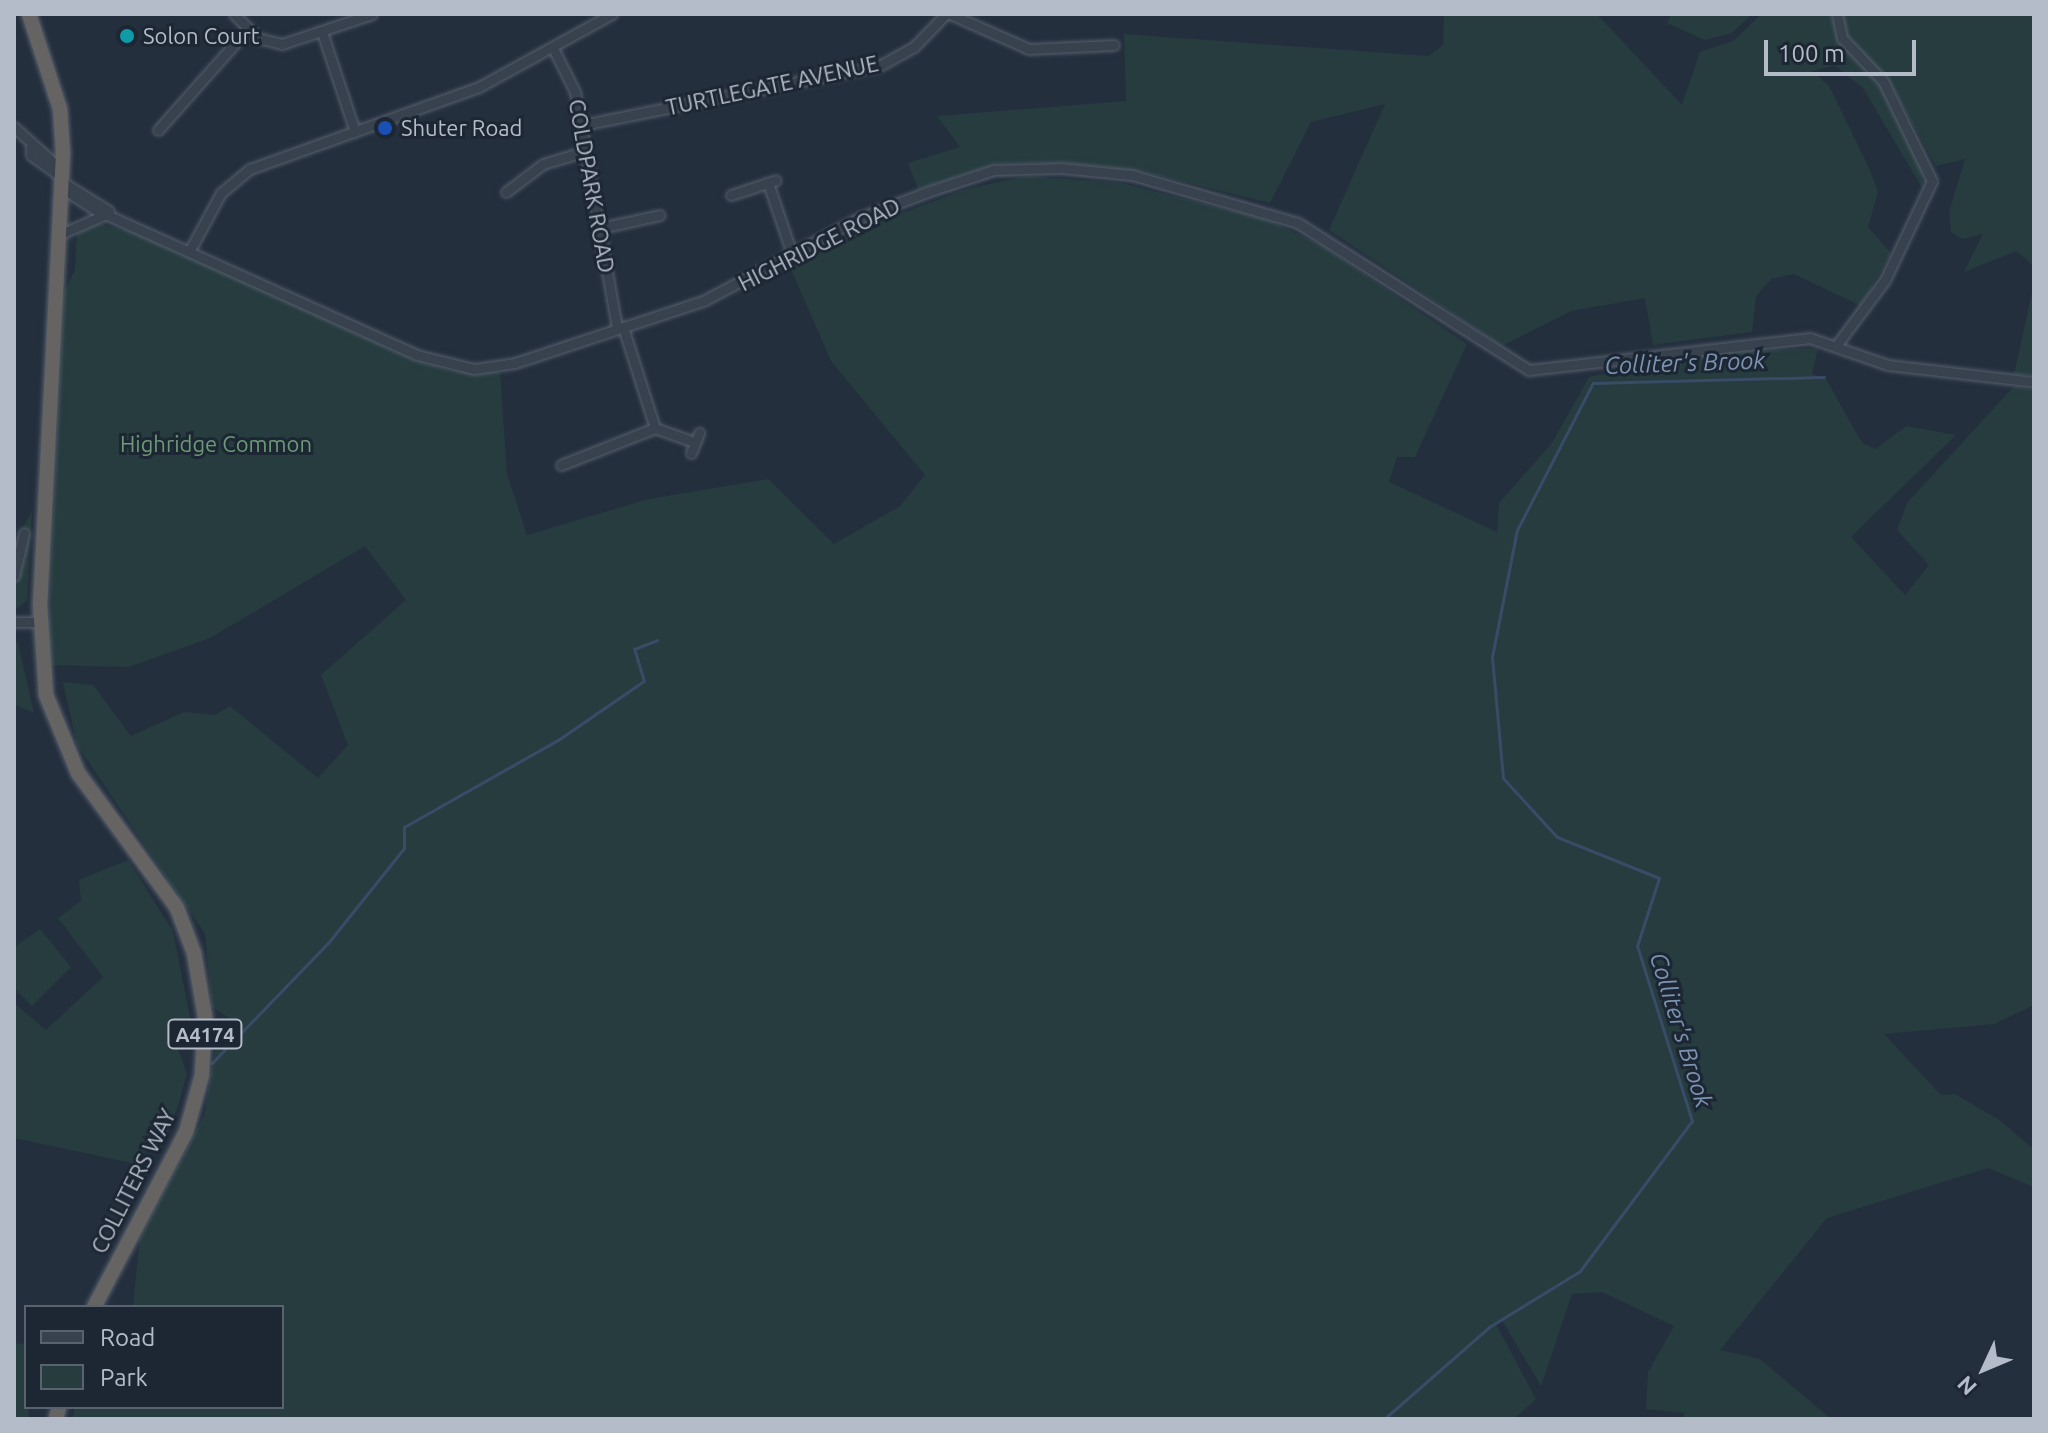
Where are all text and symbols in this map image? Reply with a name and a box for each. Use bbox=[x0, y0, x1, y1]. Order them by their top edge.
place label: Solon Court bbox=[143, 23, 260, 49]
scale bar bbox=[1768, 24, 1920, 74]
marker: Solon Court bbox=[118, 27, 136, 45]
text: 100 m bbox=[1778, 40, 1845, 67]
street label: TURTLEGATE AVENUE bbox=[663, 50, 881, 120]
street label: COLDPARK ROAD bbox=[564, 97, 620, 275]
place label: Shuter Road bbox=[401, 115, 522, 141]
marker: Shuter Road bbox=[376, 119, 394, 137]
street label: HIGHRIDGE ROAD bbox=[734, 192, 904, 296]
water label: Colliter's Brook bbox=[1604, 346, 1766, 380]
park label: Highridge Common bbox=[120, 431, 312, 457]
water label: Colliter's Brook bbox=[1644, 949, 1718, 1111]
road number: A4174 bbox=[167, 1018, 243, 1050]
street label: COLLITERS WAY bbox=[85, 1104, 181, 1258]
legend bbox=[24, 1305, 284, 1409]
text: Road bbox=[100, 1324, 155, 1351]
north arrow bbox=[1944, 1329, 2024, 1409]
text: Park bbox=[100, 1364, 148, 1391]
text: N bbox=[1952, 1371, 1981, 1401]

